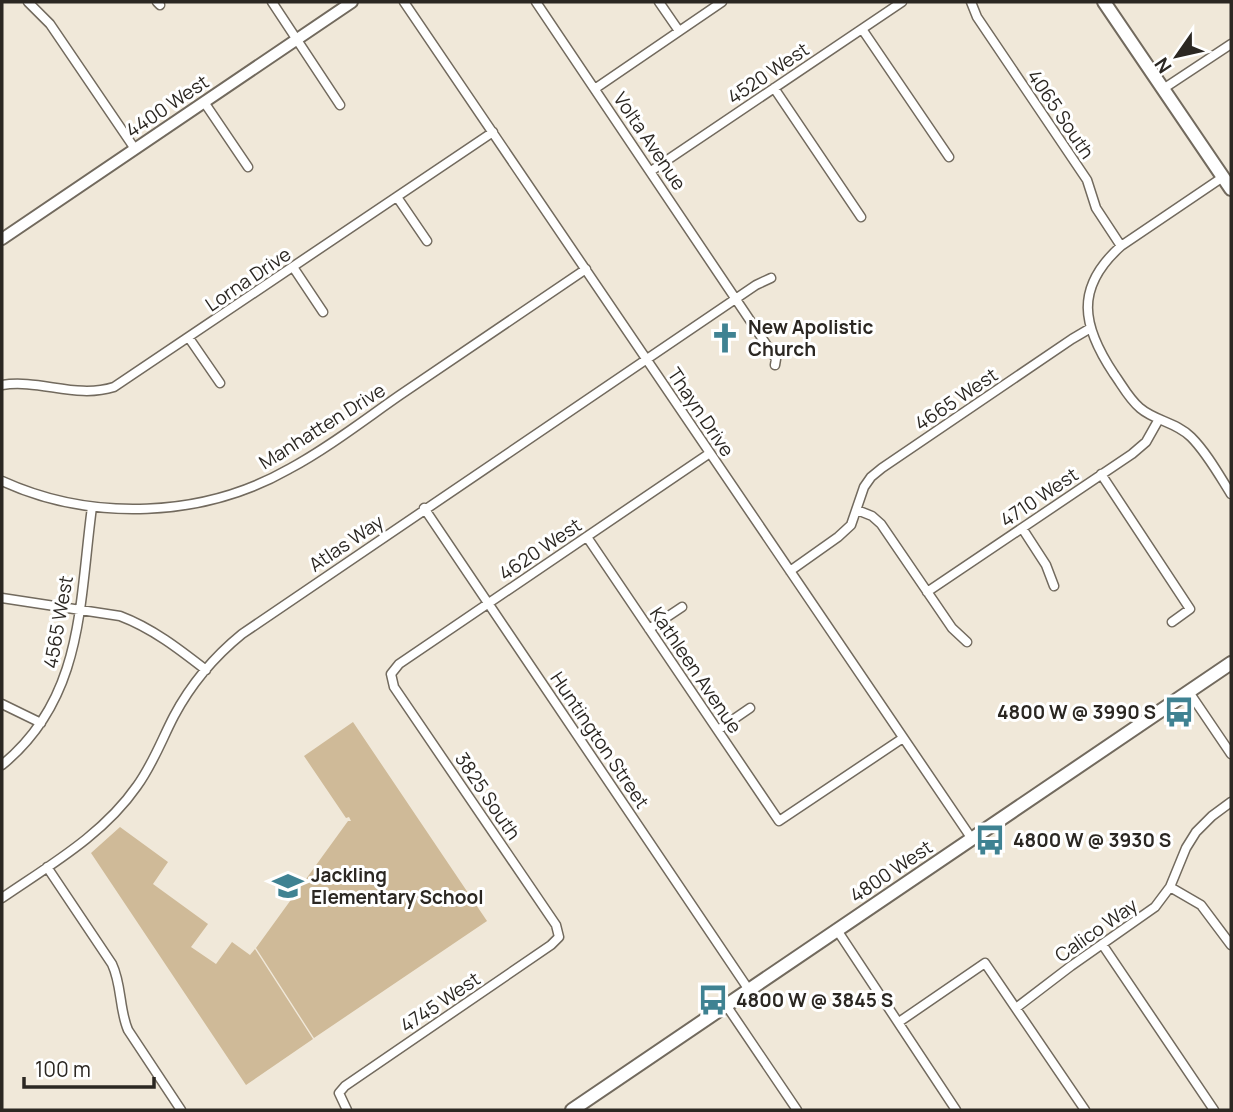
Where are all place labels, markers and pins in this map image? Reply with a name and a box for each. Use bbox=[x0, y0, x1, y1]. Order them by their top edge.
place label: New Apolistic Church bbox=[748, 314, 873, 362]
church icon: New Apolistic Church bbox=[708, 321, 742, 355]
bus stop icon: 4800 W @ 3990 S bbox=[1162, 695, 1196, 729]
place label: 4800 W @ 3990 S bbox=[997, 699, 1156, 725]
bus stop icon: 4800 W @ 3930 S bbox=[973, 823, 1007, 857]
place label: 4800 W @ 3930 S bbox=[1013, 827, 1171, 853]
place label: Jackling Elementary School bbox=[311, 862, 484, 910]
school or university icon: Jackling Elementary School bbox=[271, 869, 305, 903]
bus stop icon: 4800 W @ 3845 S bbox=[696, 983, 730, 1017]
place label: 4800 W @ 3845 S bbox=[736, 987, 893, 1013]

